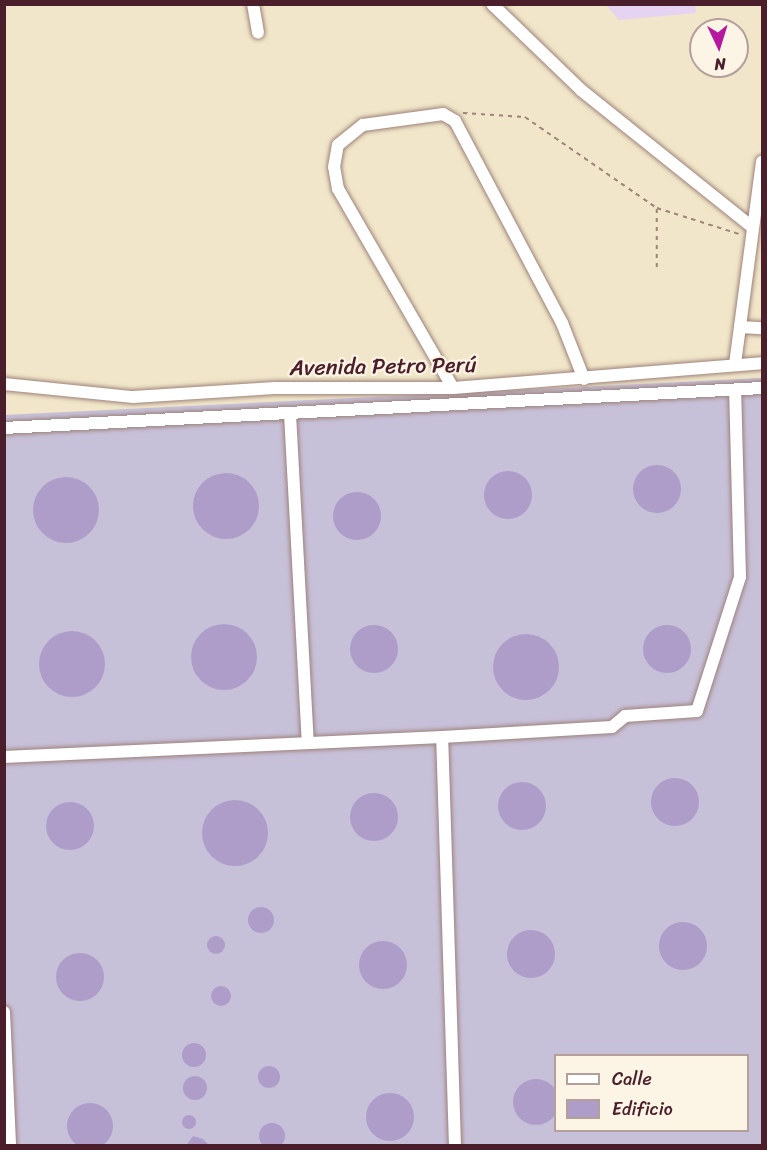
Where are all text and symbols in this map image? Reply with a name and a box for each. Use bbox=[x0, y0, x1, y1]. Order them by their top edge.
north arrow bbox=[689, 18, 749, 78]
text: N bbox=[714, 50, 727, 79]
street label: Avenida Petro Perú bbox=[289, 351, 477, 381]
legend bbox=[554, 1054, 749, 1132]
text: Calle bbox=[612, 1063, 652, 1095]
text: Edificio bbox=[612, 1093, 673, 1125]

